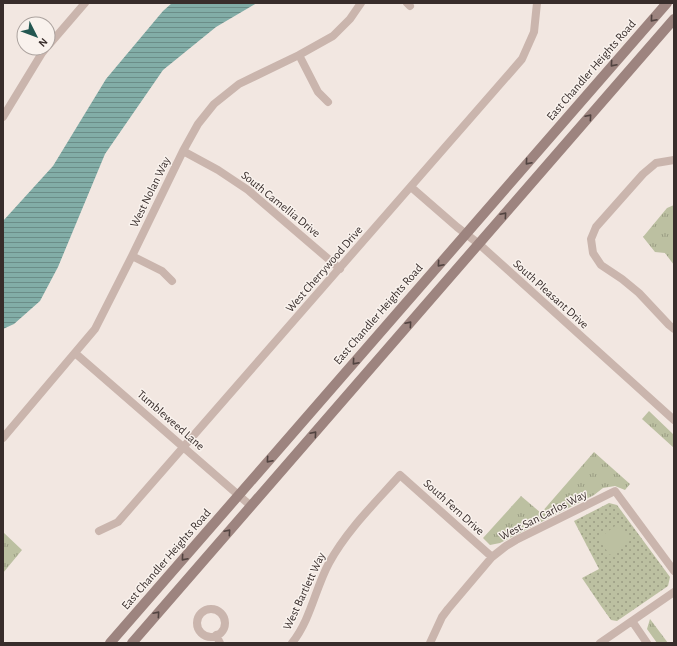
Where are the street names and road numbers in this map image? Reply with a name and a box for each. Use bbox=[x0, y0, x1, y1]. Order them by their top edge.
street label: East Chandler Heights Road bbox=[544, 18, 638, 122]
street label: West Nolan Way bbox=[128, 155, 173, 230]
street label: South Camellia Drive bbox=[239, 169, 323, 239]
street label: West Cherrywood Drive bbox=[283, 224, 365, 315]
street label: South Pleasant Drive bbox=[511, 257, 591, 331]
street label: East Chandler Heights Road bbox=[331, 262, 425, 366]
street label: Tumbleweed Lane bbox=[135, 388, 207, 452]
street label: South Fern Drive bbox=[421, 477, 487, 537]
street label: West San Carlos Way bbox=[497, 488, 589, 543]
street label: East Chandler Heights Road bbox=[119, 507, 213, 611]
street label: West Bartlett Way bbox=[281, 550, 328, 632]

